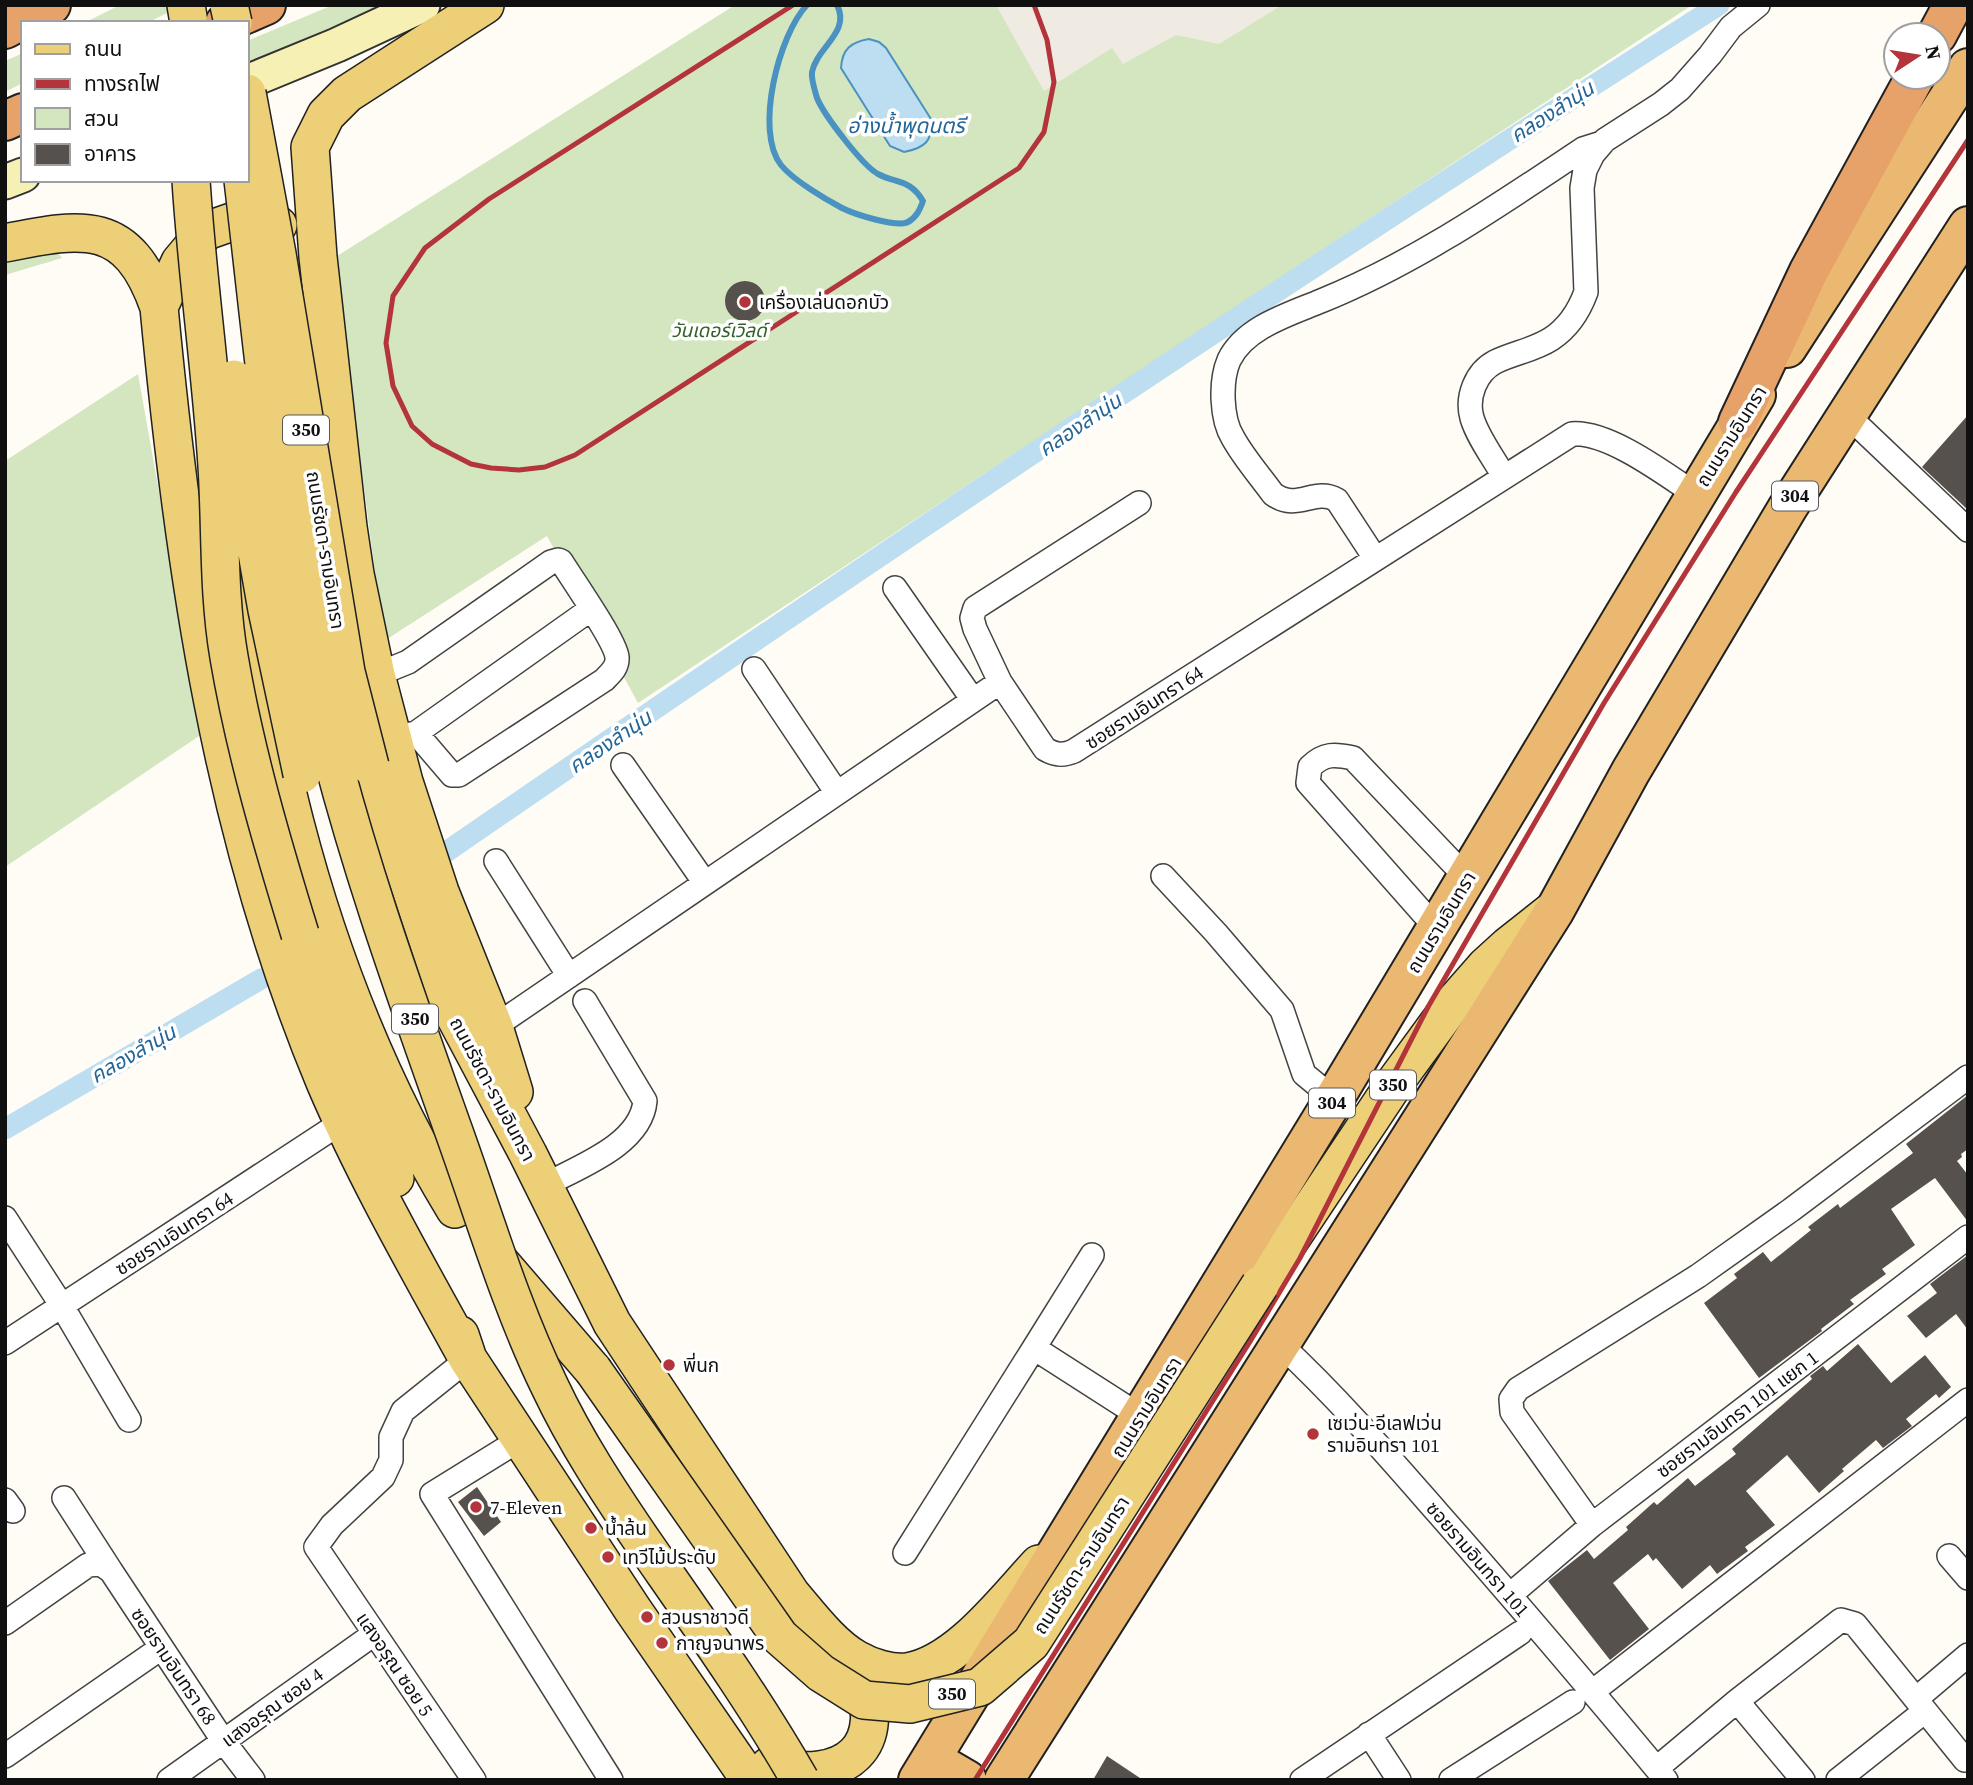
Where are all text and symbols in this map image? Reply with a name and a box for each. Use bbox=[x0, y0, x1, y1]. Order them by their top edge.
legend bbox=[21, 21, 248, 182]
north arrow bbox=[1882, 21, 1952, 91]
text: ถนน bbox=[84, 34, 122, 63]
text: N bbox=[1919, 43, 1948, 62]
text: ทางรถไฟ bbox=[84, 69, 160, 98]
water label: คลองลำนุ่น bbox=[1504, 73, 1600, 149]
text: สวน bbox=[84, 104, 119, 133]
water label: อ่างน้ำพุดนตรี bbox=[847, 111, 969, 140]
text: อาคาร bbox=[84, 139, 136, 168]
place label: เครื่องเล่นดอกบัว bbox=[759, 289, 889, 315]
marker: เครื่องเล่นดอกบัว bbox=[737, 294, 753, 310]
park label: วันเดอร์เวิลด์ bbox=[671, 317, 771, 343]
street label: ถนนรามอินทรา bbox=[1690, 381, 1772, 491]
water label: คลองลำนุ่น bbox=[1032, 386, 1128, 463]
road number: 350 bbox=[283, 416, 329, 444]
street label: ถนนรัชดา-รามอินทรา bbox=[301, 469, 351, 631]
road number: 304 bbox=[1772, 482, 1818, 510]
street label: ซอยรามอินทรา 64 bbox=[1080, 659, 1209, 755]
water label: คลองลำนุ่น bbox=[562, 703, 658, 780]
street label: ถนนรามอินทรา bbox=[1400, 866, 1482, 978]
road number: 350 bbox=[392, 1004, 438, 1034]
street label: ถนนรัชดา-รามอินทรา bbox=[444, 1012, 542, 1166]
water label: คลองลำนุ่น bbox=[85, 1017, 182, 1090]
road number: 350 bbox=[1370, 1070, 1416, 1100]
road number: 304 bbox=[1309, 1088, 1355, 1118]
street label: ซอยรามอินทรา 64 bbox=[110, 1185, 239, 1281]
street label: ซอยรามอินทรา 101 แยก 1 bbox=[1651, 1344, 1823, 1484]
place label: พี่นก bbox=[683, 1352, 719, 1378]
street label: ถนนรามอินทรา bbox=[1105, 1352, 1187, 1462]
marker: พี่นก bbox=[661, 1357, 677, 1373]
place label: เซเว่น-อีเลฟเว่น รามอินทรา 101 bbox=[1327, 1410, 1442, 1458]
marker: เซเว่น-อีเลฟเว่น รามอินทรา 101 bbox=[1305, 1426, 1321, 1442]
street label: ถนนรัชดา-รามอินทรา bbox=[1027, 1491, 1135, 1639]
place label: 7-Eleven bbox=[490, 1494, 562, 1520]
street label: ซอยรามอินทรา 101 bbox=[1420, 1496, 1536, 1622]
marker: 7-Eleven bbox=[468, 1499, 484, 1515]
place label: น้ำล้น bbox=[605, 1515, 647, 1541]
marker: น้ำล้น bbox=[583, 1520, 599, 1536]
place label: เทวีไม้ประดับ bbox=[622, 1544, 716, 1570]
marker: เทวีไม้ประดับ bbox=[600, 1549, 616, 1565]
street label: ซอยรามอินทรา 68 bbox=[125, 1602, 223, 1730]
place label: สวนราชาวดี bbox=[661, 1604, 749, 1630]
street label: แสงอรุณ ซอย 5 bbox=[351, 1607, 439, 1721]
marker: สวนราชาวดี bbox=[639, 1609, 655, 1625]
place label: กาญจนาพร bbox=[676, 1630, 764, 1656]
marker: กาญจนาพร bbox=[654, 1635, 670, 1651]
street label: แสงอรุณ ซอย 4 bbox=[216, 1661, 329, 1753]
road number: 350 bbox=[929, 1680, 975, 1708]

